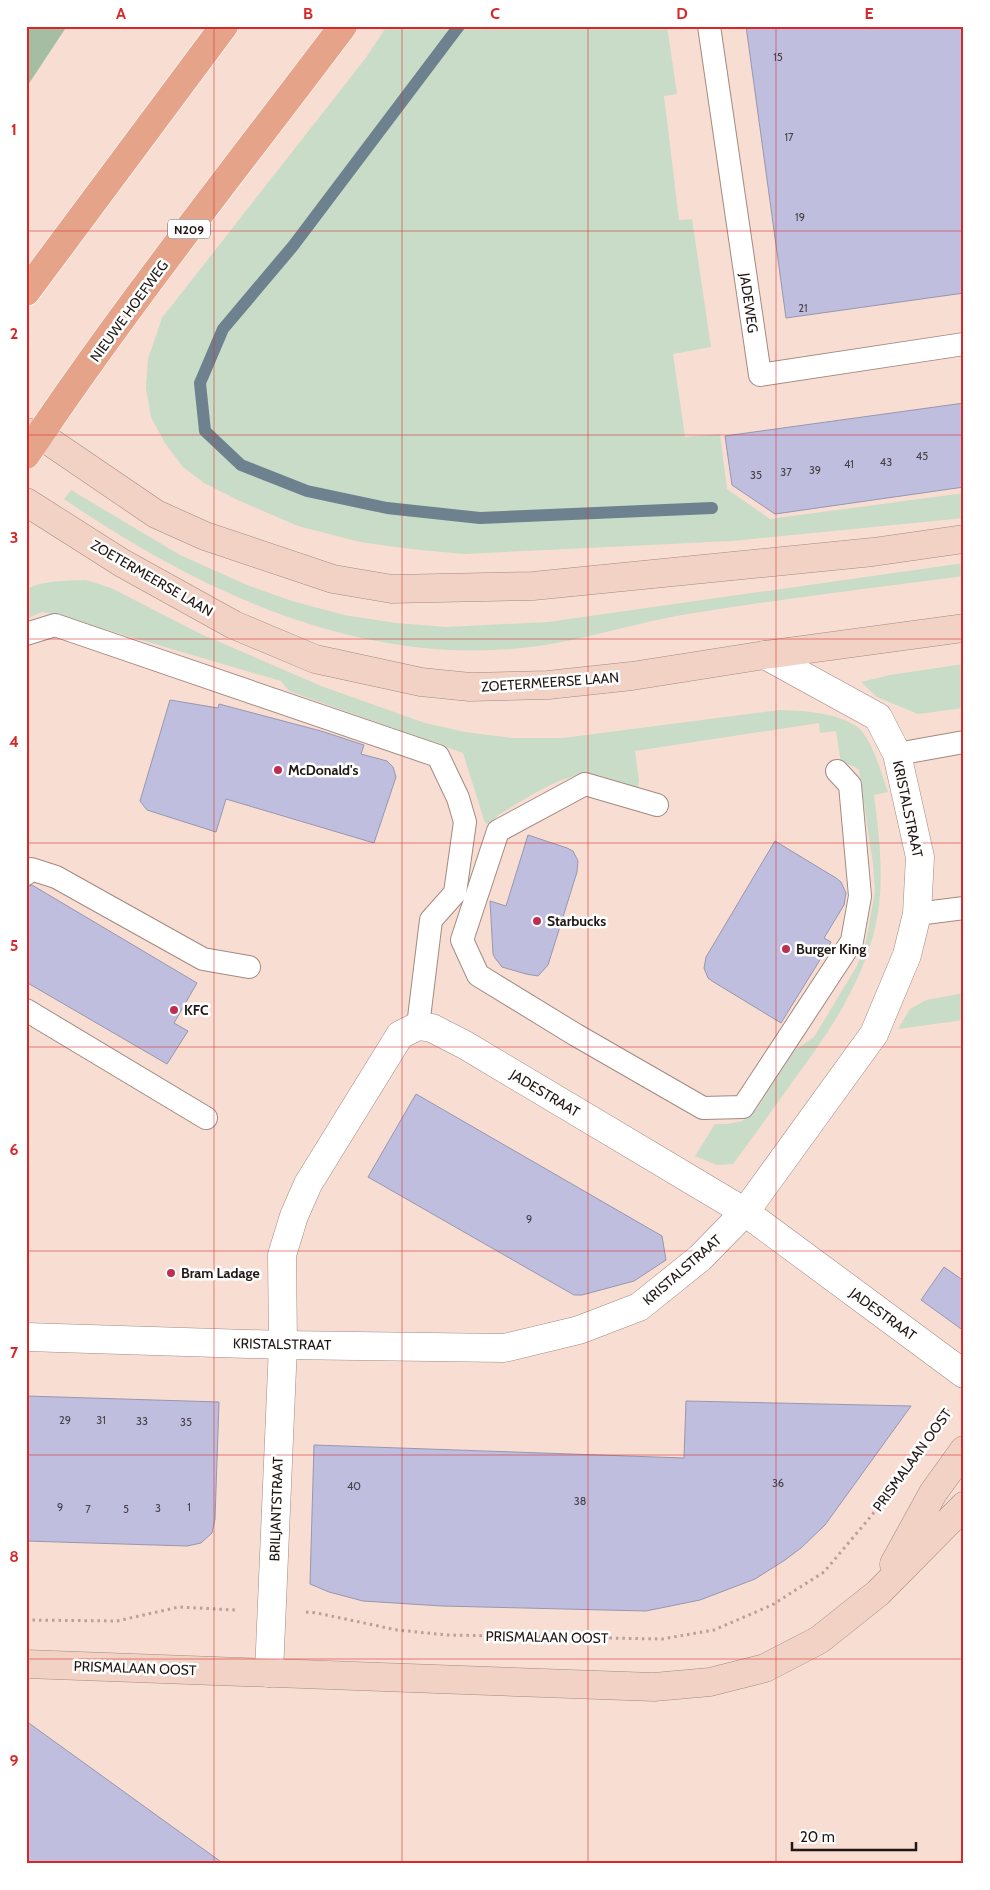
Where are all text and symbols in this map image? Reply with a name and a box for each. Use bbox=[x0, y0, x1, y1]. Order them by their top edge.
text: A bbox=[116, 4, 126, 23]
text: B bbox=[303, 4, 313, 23]
text: C bbox=[490, 4, 500, 23]
text: D bbox=[676, 4, 688, 23]
text: E bbox=[864, 4, 874, 23]
house number: 15 bbox=[773, 50, 783, 64]
text: 1 bbox=[11, 120, 17, 139]
house number: 17 bbox=[784, 130, 794, 144]
house number: 19 bbox=[795, 210, 805, 224]
road number: N209 bbox=[168, 220, 210, 238]
street label: NIEUWE HOEFWEG bbox=[86, 257, 172, 365]
street label: JADEWEG bbox=[736, 271, 762, 334]
house number: 21 bbox=[798, 301, 808, 315]
text: 2 bbox=[10, 324, 18, 343]
house number: 45 bbox=[916, 449, 928, 463]
house number: 43 bbox=[880, 455, 892, 469]
house number: 41 bbox=[844, 457, 854, 471]
house number: 39 bbox=[809, 463, 821, 477]
house number: 37 bbox=[780, 465, 792, 479]
house number: 35 bbox=[750, 468, 762, 482]
text: 3 bbox=[10, 528, 18, 547]
street label: ZOETERMEERSE LAAN bbox=[88, 536, 216, 620]
street label: ZOETERMEERSE LAAN bbox=[480, 668, 620, 696]
text: 4 bbox=[9, 732, 19, 751]
street label: KRISTALSTRAAT bbox=[889, 759, 927, 860]
place label: McDonald's bbox=[288, 761, 358, 779]
marker: McDonald's bbox=[272, 764, 284, 776]
place label: Starbucks bbox=[547, 912, 606, 930]
marker: Starbucks bbox=[531, 915, 543, 927]
text: 5 bbox=[10, 936, 18, 955]
place label: Burger King bbox=[796, 940, 866, 958]
marker: Burger King bbox=[780, 943, 792, 955]
place label: KFC bbox=[184, 1001, 209, 1019]
marker: KFC bbox=[168, 1004, 180, 1016]
street label: JADESTRAAT bbox=[506, 1065, 584, 1121]
text: 6 bbox=[10, 1140, 19, 1159]
house number: 9 bbox=[526, 1212, 532, 1226]
street label: KRISTALSTRAAT bbox=[639, 1231, 725, 1309]
place label: Bram Ladage bbox=[181, 1264, 260, 1282]
marker: Bram Ladage bbox=[165, 1267, 177, 1279]
street label: JADESTRAAT bbox=[845, 1283, 920, 1345]
street label: KRISTALSTRAAT bbox=[233, 1334, 332, 1354]
text: 7 bbox=[10, 1343, 19, 1362]
street label: PRISMALAAN OOST bbox=[869, 1405, 956, 1515]
house number: 29 bbox=[59, 1413, 71, 1427]
house number: 31 bbox=[96, 1413, 106, 1427]
house number: 33 bbox=[136, 1414, 148, 1428]
house number: 35 bbox=[180, 1415, 192, 1429]
street label: BRILJANTSTRAAT bbox=[265, 1456, 287, 1562]
house number: 36 bbox=[772, 1476, 784, 1490]
house number: 40 bbox=[347, 1479, 361, 1493]
house number: 38 bbox=[574, 1494, 586, 1508]
house number: 9 bbox=[57, 1500, 63, 1514]
house number: 1 bbox=[187, 1500, 191, 1514]
house number: 3 bbox=[155, 1501, 161, 1515]
house number: 7 bbox=[85, 1502, 91, 1516]
house number: 5 bbox=[123, 1502, 129, 1516]
text: 8 bbox=[9, 1547, 19, 1566]
street label: PRISMALAAN OOST bbox=[486, 1627, 609, 1647]
street label: PRISMALAAN OOST bbox=[73, 1657, 197, 1679]
text: 9 bbox=[10, 1751, 19, 1770]
scale bar bbox=[792, 1820, 916, 1852]
text: 20 m bbox=[800, 1828, 835, 1846]

